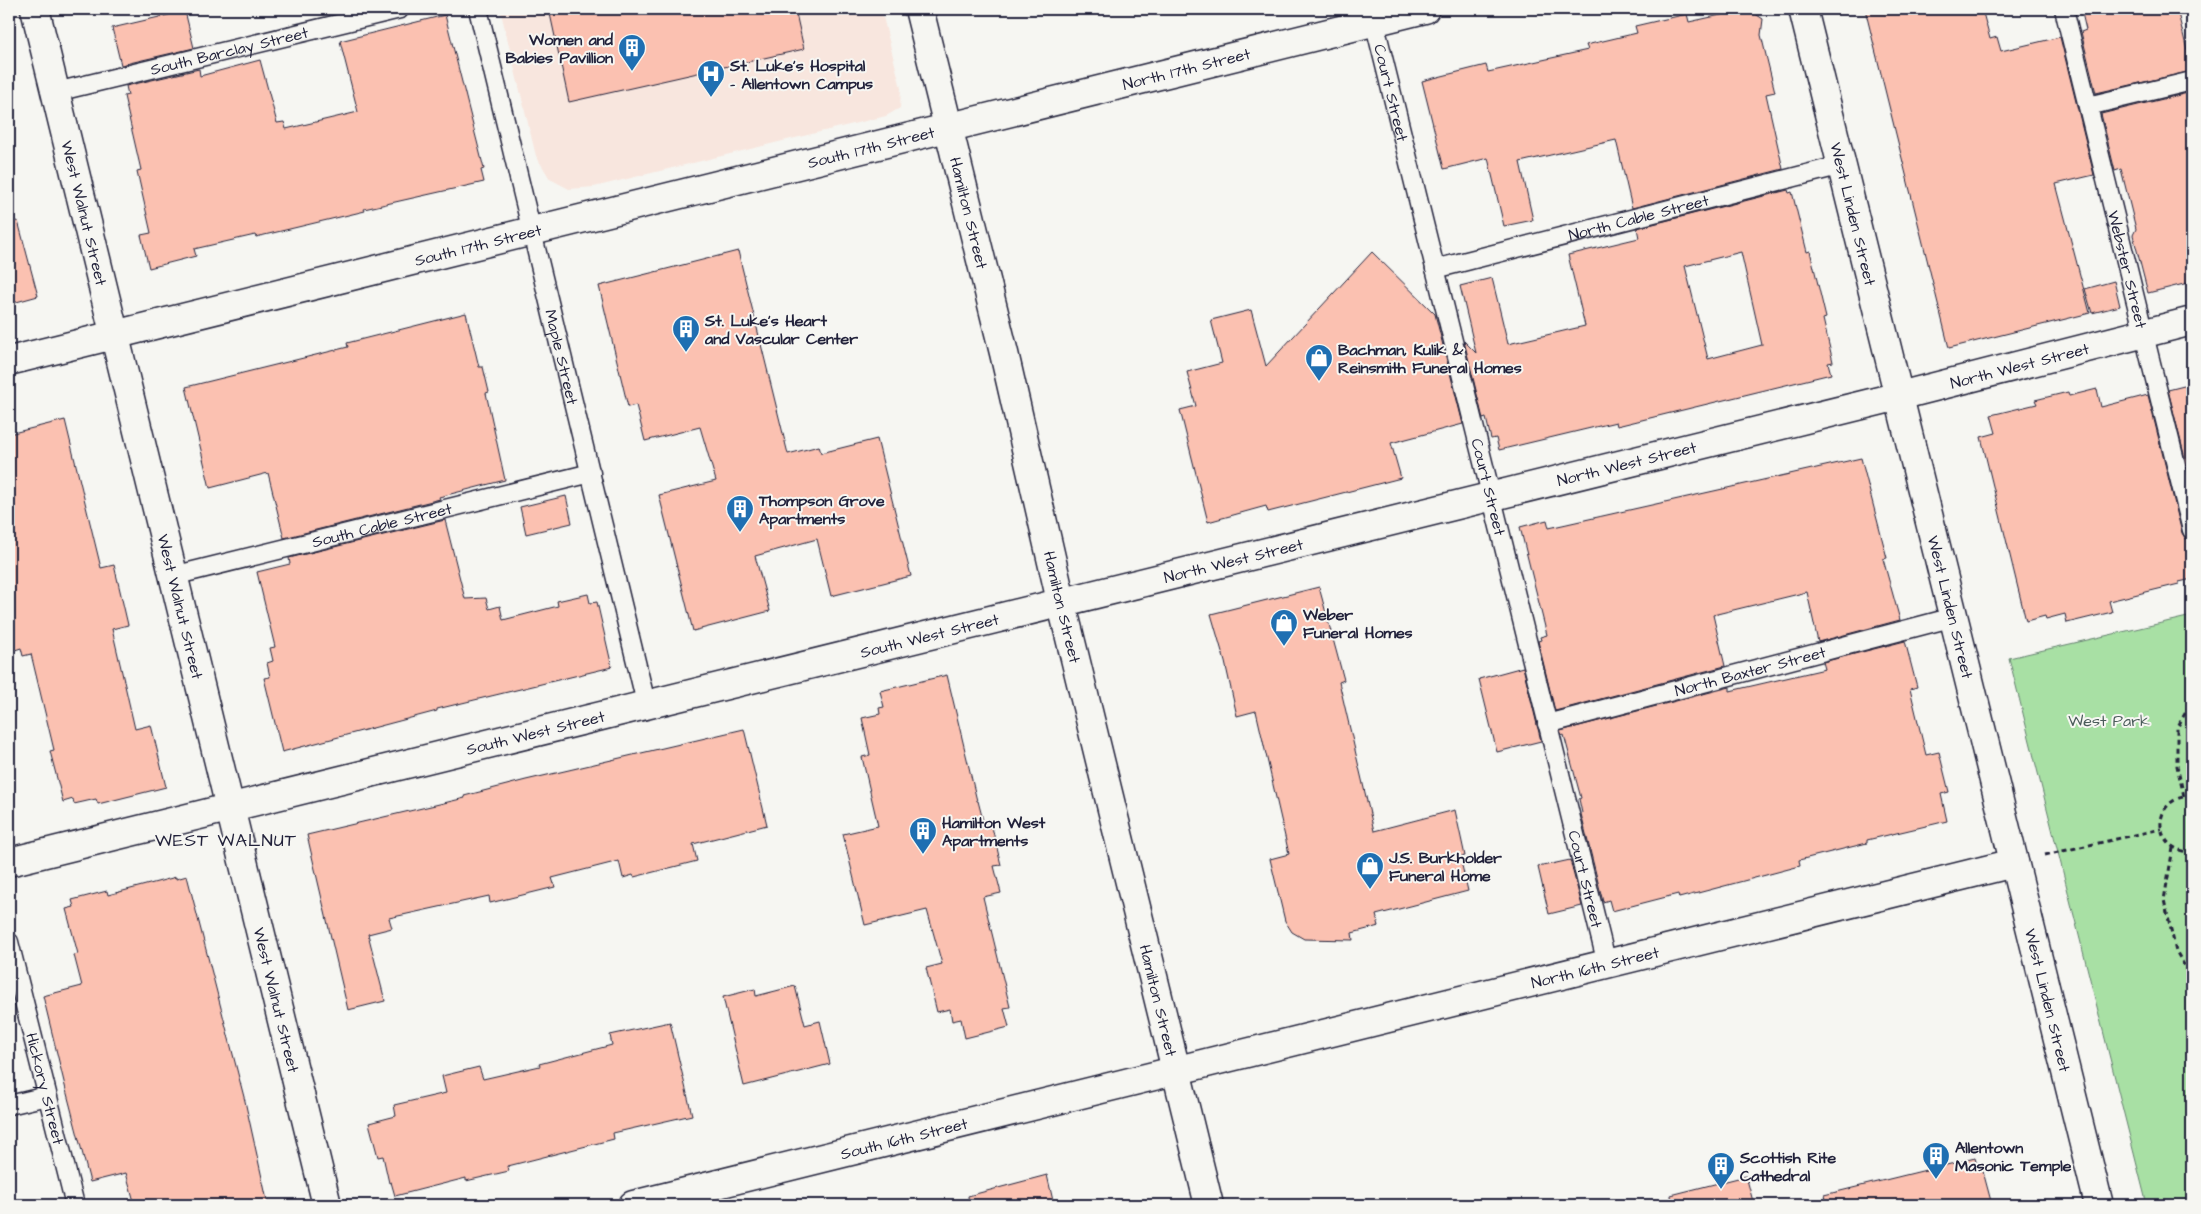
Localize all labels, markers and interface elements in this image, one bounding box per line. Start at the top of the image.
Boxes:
street label: South Barclay Street [148,21,311,81]
place label: Women and Babies Pavillion [505,29,614,69]
building icon: Women and Babies Pavillion [617,33,647,72]
street label: Court Street [1368,42,1413,144]
street label: North 17th Street [1121,43,1253,96]
place label: St. Luke's Hospital - Allentown Campus [729,55,873,95]
hospital icon: St. Luke's Hospital - Allentown Campus [696,59,726,98]
street label: South 17th Street [805,121,938,174]
street label: West Walnut Street [56,138,112,289]
street label: West Linden Street [1824,140,1881,288]
street label: Hamilton Street [944,155,993,272]
street label: North Cable Street [1566,189,1712,246]
street label: Webster Street [2102,208,2152,331]
street label: South 17th Street [412,219,545,272]
street label: Maple Street [539,307,584,408]
place label: St. Luke's Heart and Vascular Center [704,310,858,350]
building icon: St. Luke's Heart and Vascular Center [671,314,701,353]
street label: North West Street [1948,338,2092,394]
place label: Bachman, Kulik & Reinsmith Funeral Homes [1338,339,1522,379]
shop icon: Bachman, Kulik & Reinsmith Funeral Homes [1304,343,1334,382]
street label: Court Street [1465,436,1511,538]
street label: North West Street [1555,436,1699,492]
place label: Thompson Grove Apartments [758,490,885,530]
building icon: Thompson Grove Apartments [725,494,755,533]
street label: South Cable Street [310,498,455,553]
street label: West Walnut Street [152,532,208,682]
street label: North West Street [1162,533,1306,589]
street label: West Linden Street [1922,533,1978,682]
street label: Hamilton Street [1038,549,1086,666]
place label: Weber Funeral Homes [1302,604,1413,644]
street label: South West Street [858,608,1002,664]
shop icon: Weber Funeral Homes [1269,608,1299,647]
street label: North Baxter Street [1672,641,1829,702]
street label: South West Street [464,705,608,761]
park label: West Park [2068,710,2150,732]
place label: Hamilton West Apartments [942,812,1046,852]
building icon: Hamilton West Apartments [908,816,938,855]
district label: WEST WALNUT [155,828,297,853]
street label: Court Street [1562,828,1608,931]
place label: J.S. Burkholder Funeral Home [1388,847,1502,887]
shop icon: J.S. Burkholder Funeral Home [1355,851,1385,890]
street label: West Walnut Street [248,925,304,1075]
street label: West Linden Street [2019,926,2076,1075]
street label: North 16th Street [1529,941,1662,994]
street label: Hamilton Street [1134,942,1182,1059]
street label: Hickory Street [20,1031,70,1147]
street label: South 16th Street [838,1112,971,1165]
place label: Allentown Masonic Temple [1955,1137,2072,1177]
building icon: Allentown Masonic Temple [1921,1141,1951,1180]
place label: Scottish Rite Cathedral [1739,1147,1836,1187]
building icon: Scottish Rite Cathedral [1706,1151,1736,1190]

